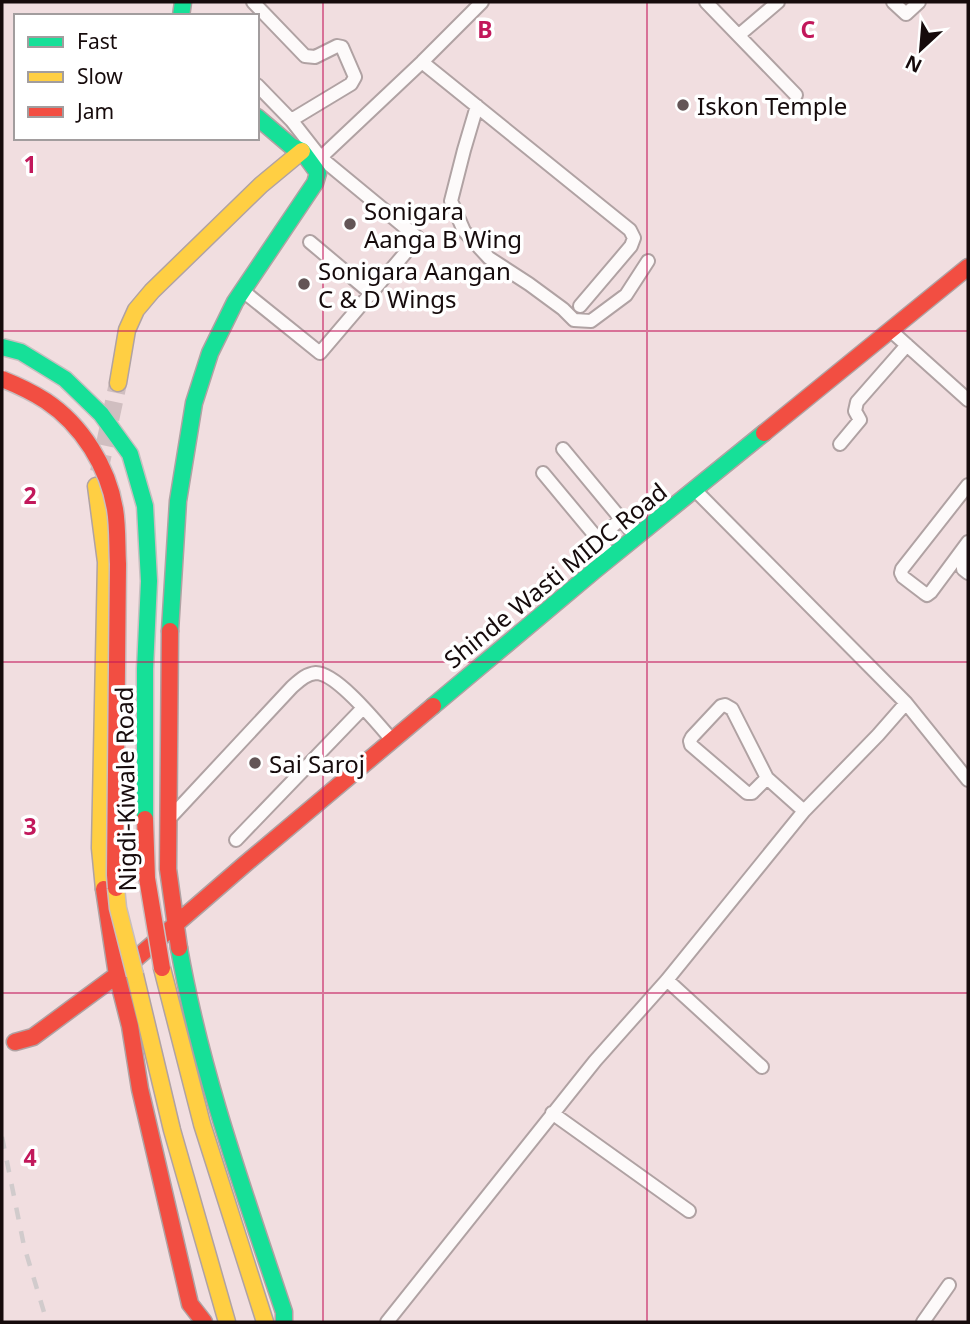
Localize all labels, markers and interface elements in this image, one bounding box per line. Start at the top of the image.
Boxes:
text: B [477,13,493,45]
text: C [801,13,816,45]
legend [14,14,259,140]
north arrow [886,14,956,84]
text: Fast [77,27,118,55]
text: N [901,49,926,79]
text: Slow [77,62,123,90]
place label: Iskon Temple [697,89,847,122]
text: Jam [75,97,114,125]
marker: Iskon Temple [675,97,691,113]
text: 1 [23,148,37,180]
place label: Sonigara Aanga B Wing [364,194,522,255]
marker: Sonigara Aanga B Wing [342,216,358,232]
place label: Sonigara Aangan C & D Wings [318,254,511,315]
marker: Sonigara Aangan C & D Wings [296,276,312,292]
street label: Shinde Wasti MIDC Road [437,475,673,675]
text: 2 [23,479,37,511]
street label: Nigdi-Kiwale Road [107,686,143,892]
place label: Sai Saroj [269,747,365,780]
marker: Sai Saroj [247,755,263,771]
text: 3 [23,810,37,842]
text: 4 [23,1141,37,1173]

